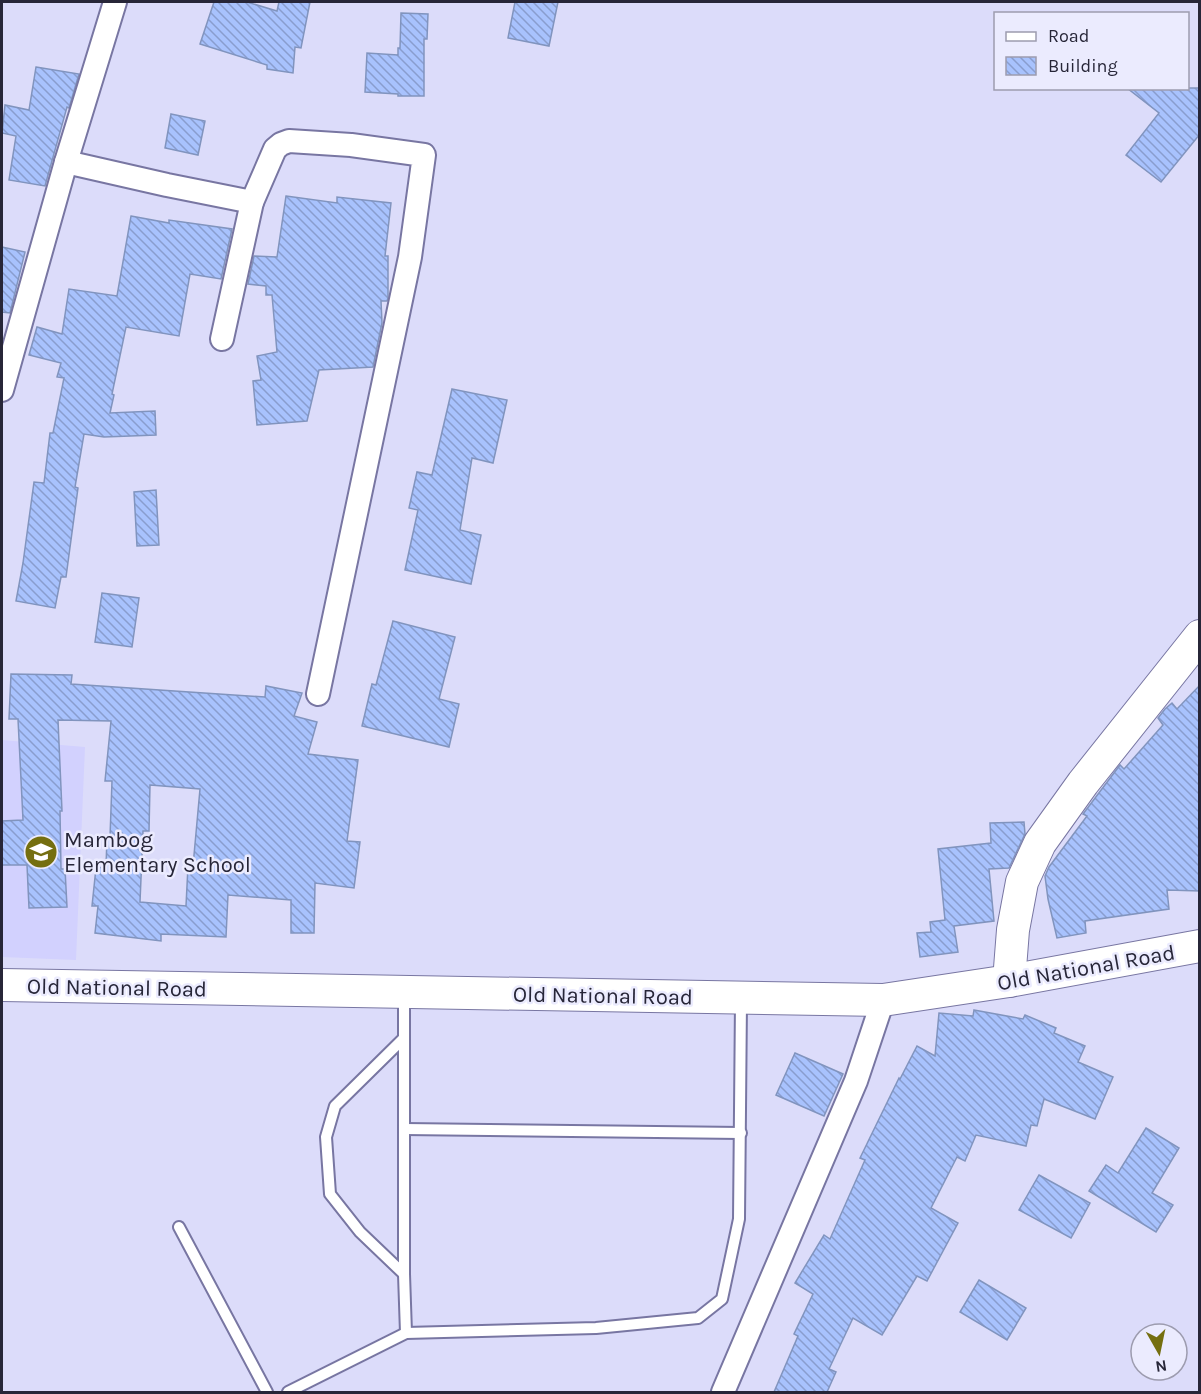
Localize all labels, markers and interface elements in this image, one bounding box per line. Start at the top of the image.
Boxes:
legend [994,12,1189,90]
text: Road [1048,25,1089,47]
text: Building [1048,55,1118,77]
place label: Mambog Elementary School [64,827,251,878]
school or university icon: Mambog Elementary School [23,834,59,870]
street label: Old National Road [995,940,1177,996]
street label: Old National Road [27,973,207,1003]
street label: Old National Road [513,981,693,1011]
north arrow [1129,1322,1189,1382]
text: N [1154,1356,1168,1377]

